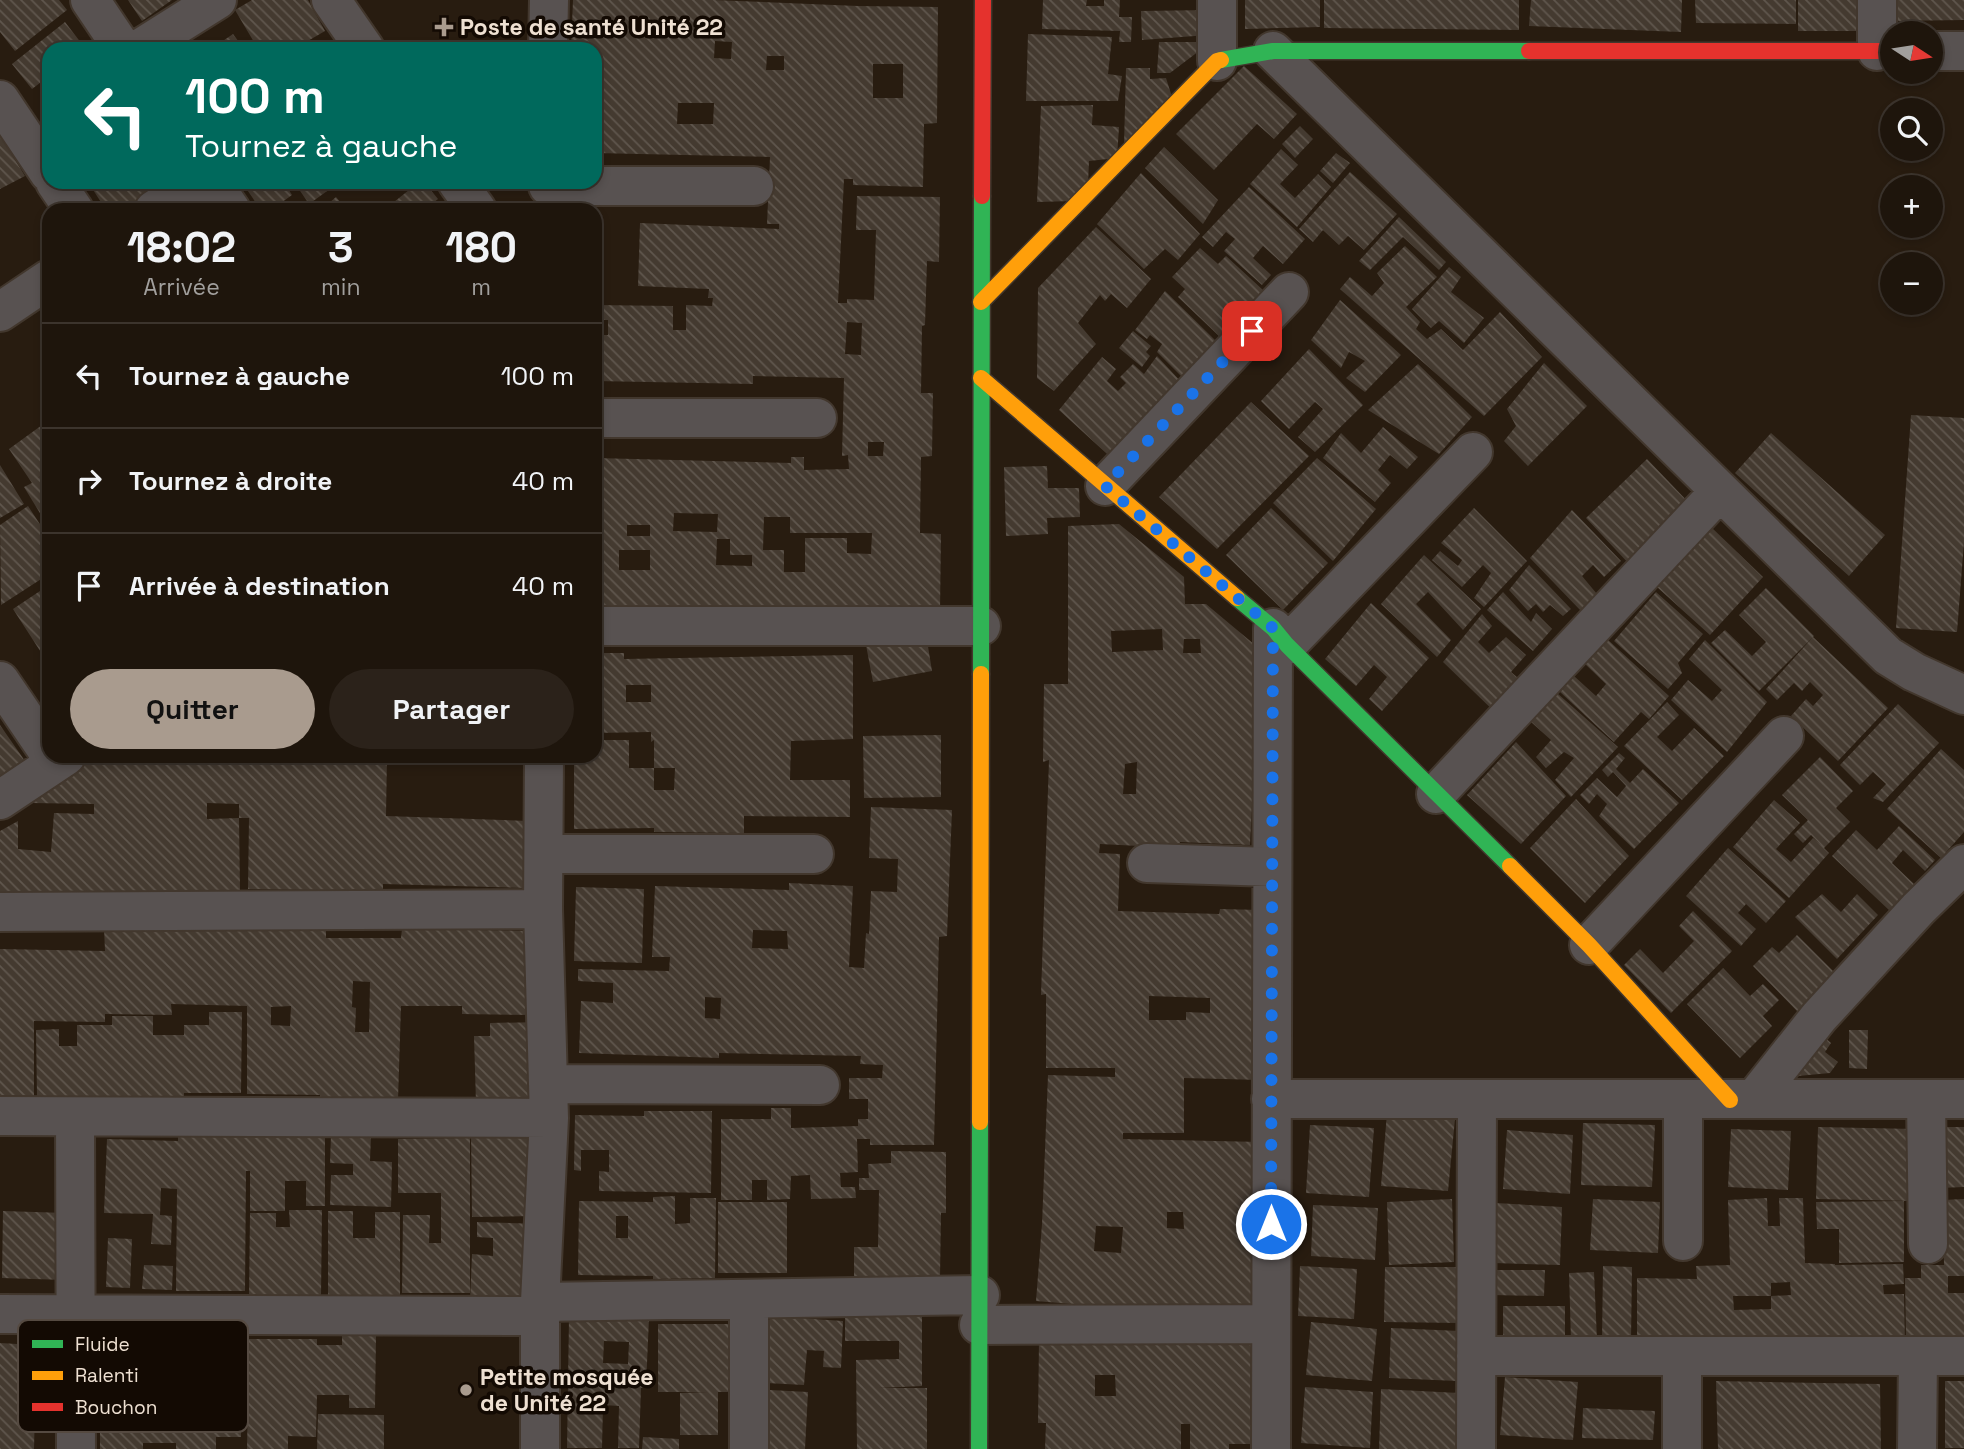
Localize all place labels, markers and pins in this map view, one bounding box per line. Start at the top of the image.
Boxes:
place label: Poste de santé Unité 22 [460,12,723,42]
marker: Poste de santé Unité 22 [434,17,454,37]
pin [1222,301,1282,361]
place label: Petite mosquée de Unité 22 [480,1362,653,1418]
marker: Petite mosquée de Unité 22 [458,1382,474,1398]

